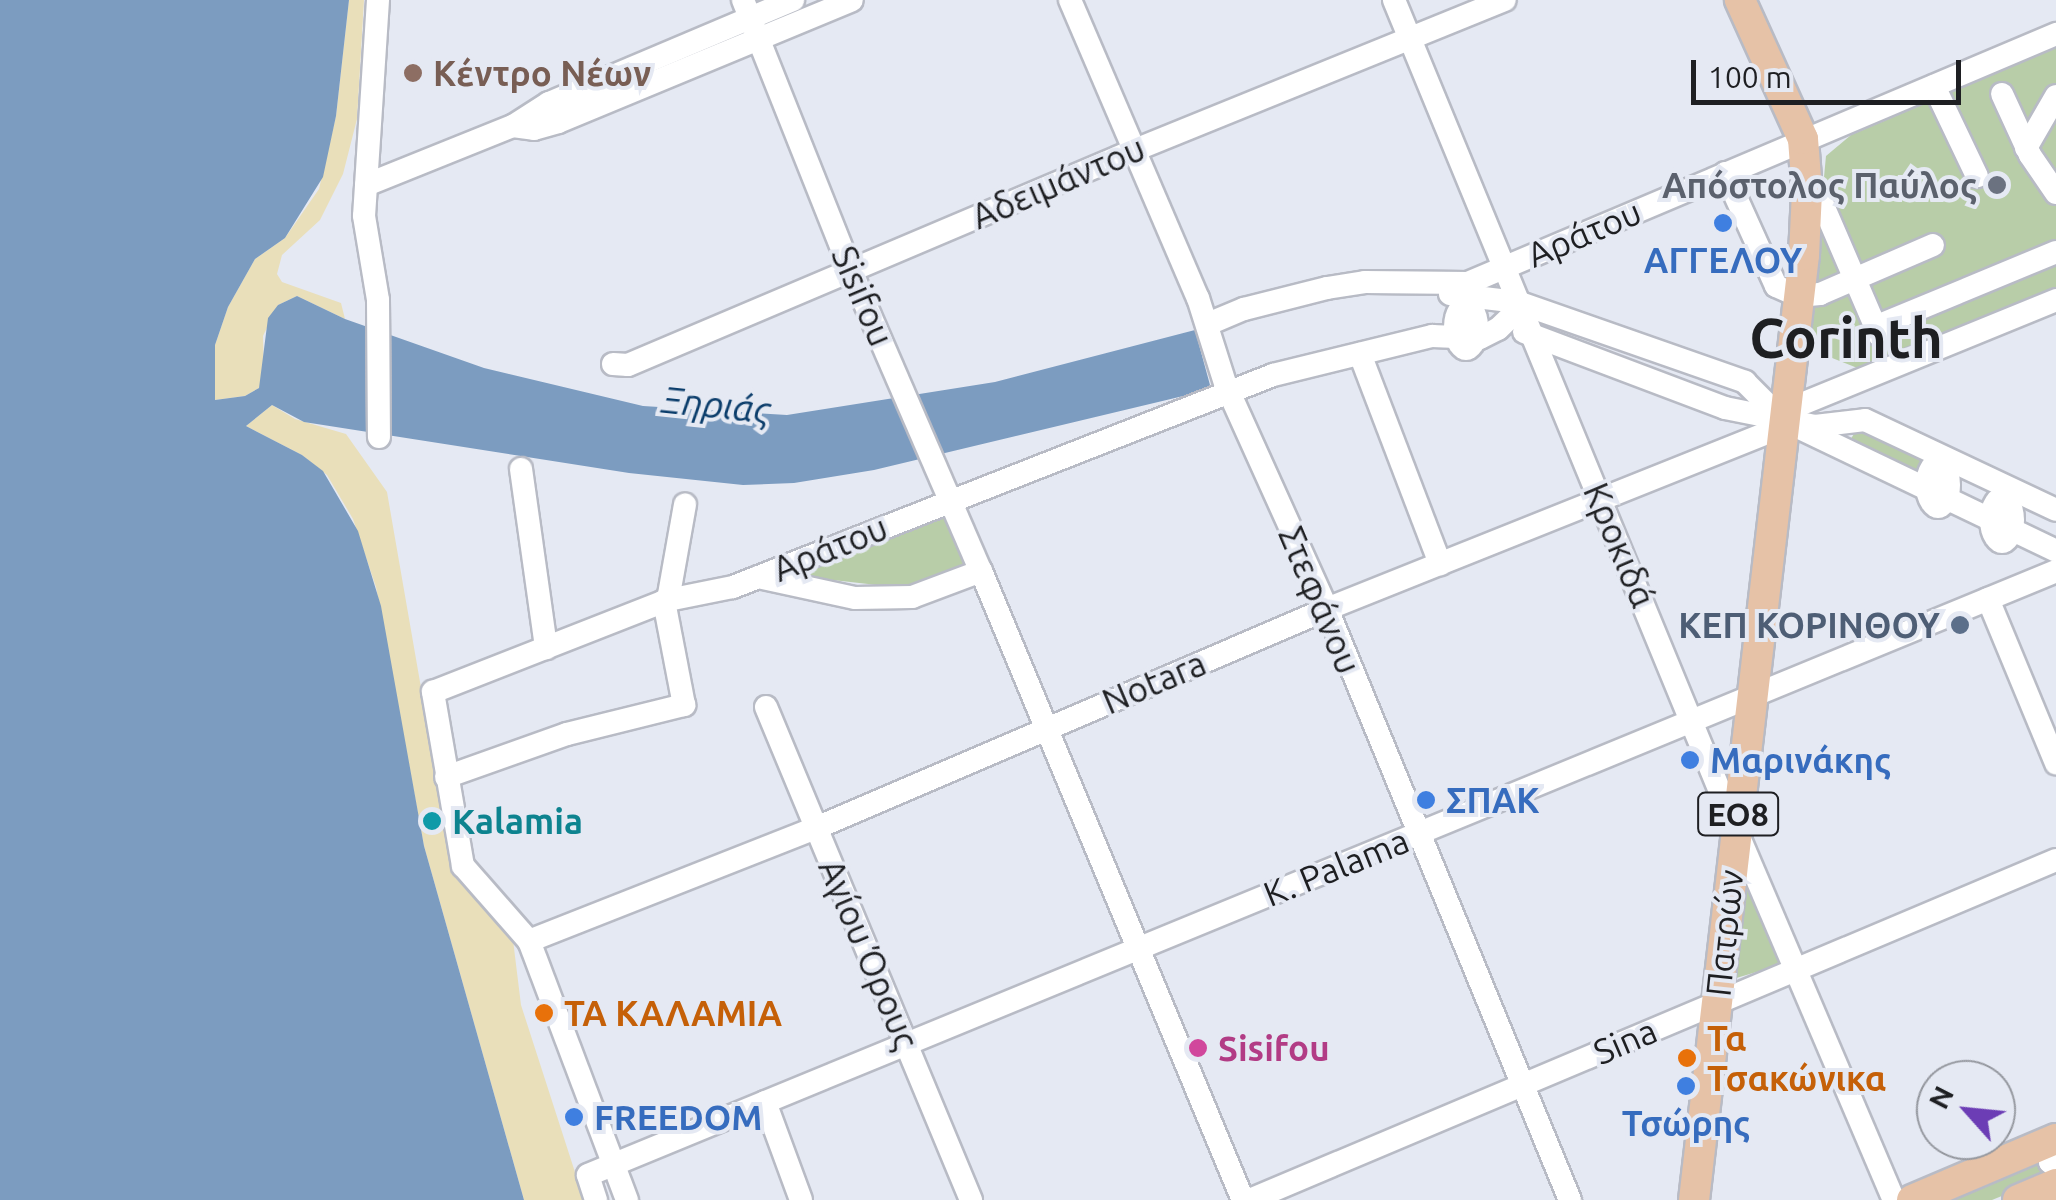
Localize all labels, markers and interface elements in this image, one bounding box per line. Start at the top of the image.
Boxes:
scale bar [1696,40,1966,102]
place label: Κέντρο Νέων [433,52,651,94]
text: 100 m [1708,60,1792,94]
marker: Κέντρο Νέων [402,62,424,84]
street label: Αδειμάντου [965,127,1151,237]
place label: Απόστολος Παύλος [1662,164,1977,206]
marker: Απόστολος Παύλος [1986,174,2008,196]
street label: Αράτου [1521,190,1647,276]
marker: ΑΓΓΕΛΟΥ [1712,212,1734,234]
place label: ΑΓΓΕΛΟΥ [1644,239,1802,281]
street label: Sisifou [823,240,903,352]
district label: Corinth [1749,305,1943,371]
water label: Ξηριάς [660,377,772,433]
street label: Κροκιδά [1575,476,1665,614]
street label: Αράτου [766,506,894,590]
street label: Στεφάνου [1270,520,1370,680]
place label: ΚΕΠ ΚΟΡΙΝΘΟΥ [1678,604,1940,646]
marker: ΚΕΠ ΚΟΡΙΝΘΟΥ [1949,614,1971,636]
street label: Notara [1096,641,1212,723]
place label: Μαρινάκης [1710,739,1891,781]
marker: Μαρινάκης [1679,749,1701,771]
place label: ΣΠΑΚ [1446,779,1540,821]
road number: ΕΟ8 [1696,787,1780,841]
marker: ΣΠΑΚ [1415,789,1437,811]
place label: Kalamia [452,800,583,842]
marker: Kalamia [421,810,443,832]
street label: K. Palama [1257,819,1415,915]
street label: Αγίου Όρους [810,853,928,1055]
street label: Πατρών [1696,868,1752,998]
place label: ΤΑ ΚΑΛΑΜΙΑ [564,992,782,1034]
marker: ΤΑ ΚΑΛΑΜΙΑ [533,1002,555,1024]
street label: Sina [1587,1009,1663,1073]
place label: Τα Τσακώνικα [1707,1017,1886,1099]
place label: Sisifou [1218,1027,1330,1069]
marker: Sisifou [1187,1037,1209,1059]
marker: Τα Τσακώνικα [1676,1047,1698,1069]
north arrow [1916,1060,2016,1160]
marker: Τσώρης [1675,1075,1697,1097]
text: N [1922,1081,1959,1113]
place label: FREEDOM [594,1096,762,1138]
place label: Τσώρης [1622,1102,1750,1144]
marker: FREEDOM [563,1106,585,1128]

